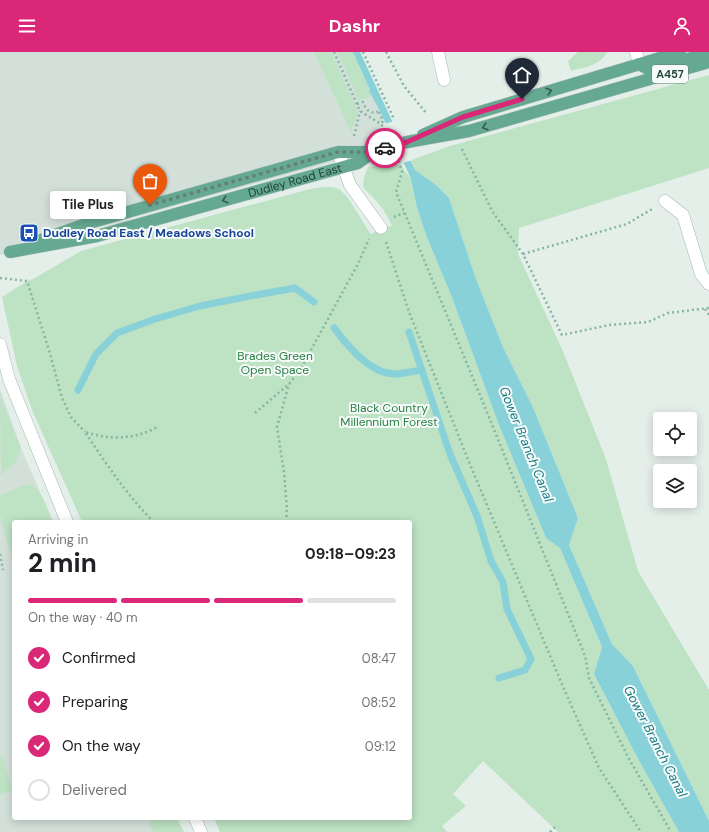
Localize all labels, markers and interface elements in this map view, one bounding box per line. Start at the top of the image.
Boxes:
text: Dashr [329,14,380,38]
icon: menu [16,15,38,37]
icon: person [671,15,693,37]
pin [505,58,539,99]
icon: home [511,64,533,86]
road number: A457 [652,65,688,83]
one-way arrow [545,87,552,96]
one-way arrow [482,122,489,131]
courier [365,128,405,168]
icon: car [374,137,396,159]
street label: Dudley Road East [246,160,344,201]
pin [133,164,167,205]
icon: bag [139,170,161,192]
callout: Tile Plus [50,191,126,219]
one-way arrow [222,195,229,204]
text: Tile Plus [62,196,114,213]
bus stop icon: Dudley Road East / Meadows School [18,222,40,244]
place label: Dudley Road East / Meadows School [43,225,254,241]
park label: Brades Green Open Space [237,348,313,378]
water label: Gower Branch Canal [496,384,558,505]
park label: Black Country Millennium Forest [340,400,438,430]
map controls [653,412,697,508]
button: locate [653,412,697,456]
button: layers [653,464,697,508]
text: Arriving in [28,531,88,548]
text: 09:18–09:23 [305,544,396,564]
text: 2 min [28,546,97,580]
text: On the way · 40 m [28,609,138,626]
icon: check [28,647,50,669]
text: Confirmed [62,648,136,668]
text: 08:47 [362,650,396,667]
water label: Gower Branch Canal [620,683,692,801]
icon: check [28,691,50,713]
text: Preparing [62,692,128,712]
text: 08:52 [361,694,396,711]
icon: check [28,735,50,757]
text: On the way [62,736,141,756]
text: 09:12 [365,738,396,755]
text: Delivered [62,780,127,800]

